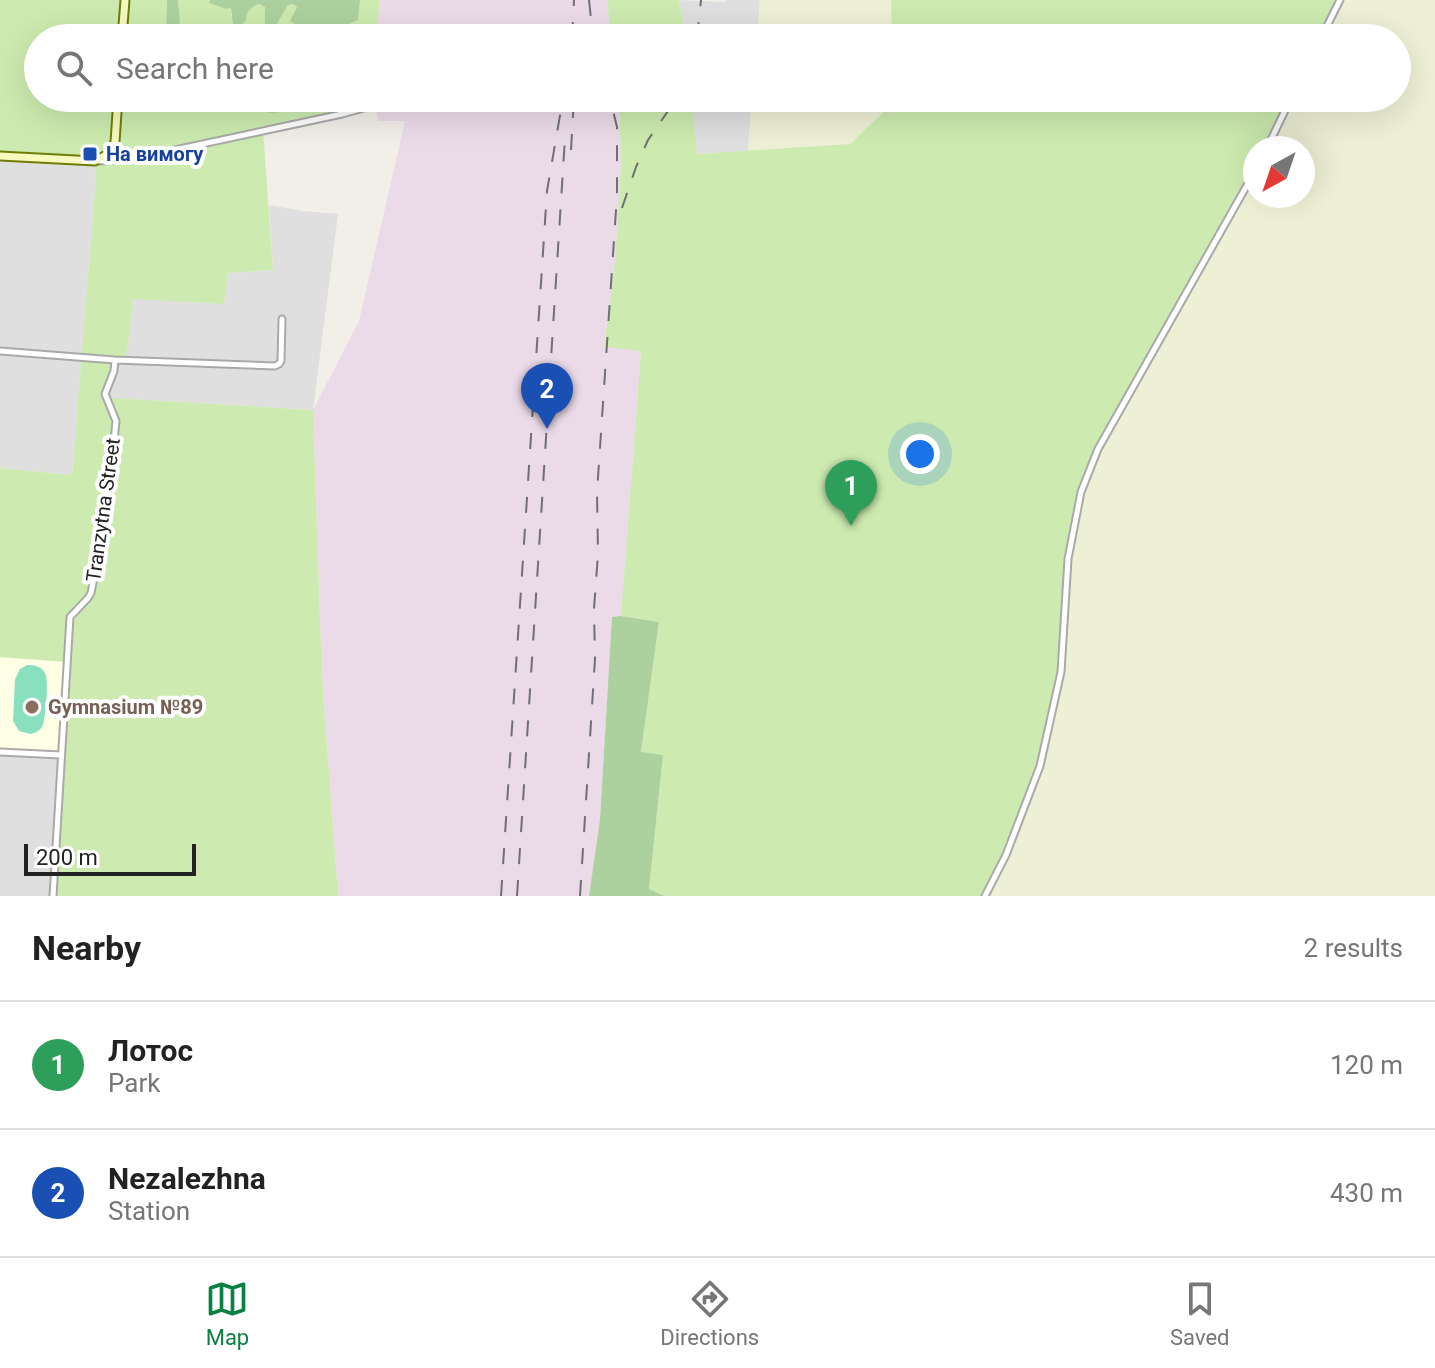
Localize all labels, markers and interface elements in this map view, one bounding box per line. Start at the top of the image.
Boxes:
search box [24,24,1411,112]
icon: search [52,46,96,90]
text: Search here [116,51,274,86]
north arrow [1243,136,1315,208]
place label: На вимогу [106,142,204,166]
marker: На вимогу [81,145,99,163]
pin: 2 [521,363,573,429]
your location [900,434,940,474]
street label: Tranzytna Street [81,436,125,584]
pin: 1 [825,460,877,526]
place label: Gymnasium №89 [48,695,203,719]
marker: Gymnasium №89 [23,698,41,716]
scale bar [24,840,196,876]
text: 200 m [36,845,98,870]
text: Nearby [32,928,141,968]
text: 2 results [1304,933,1403,963]
text: Лотос [108,1033,193,1068]
text: 1 [51,1050,65,1080]
text: 120 m [1330,1050,1403,1080]
text: Park [108,1068,160,1098]
text: Nezalezhna [108,1161,266,1196]
text: 2 [51,1178,65,1208]
text: 430 m [1330,1178,1403,1208]
text: Station [108,1196,190,1226]
tab: Map [205,1277,249,1350]
tab: Directions [660,1277,759,1350]
tab: Saved [1170,1277,1230,1350]

